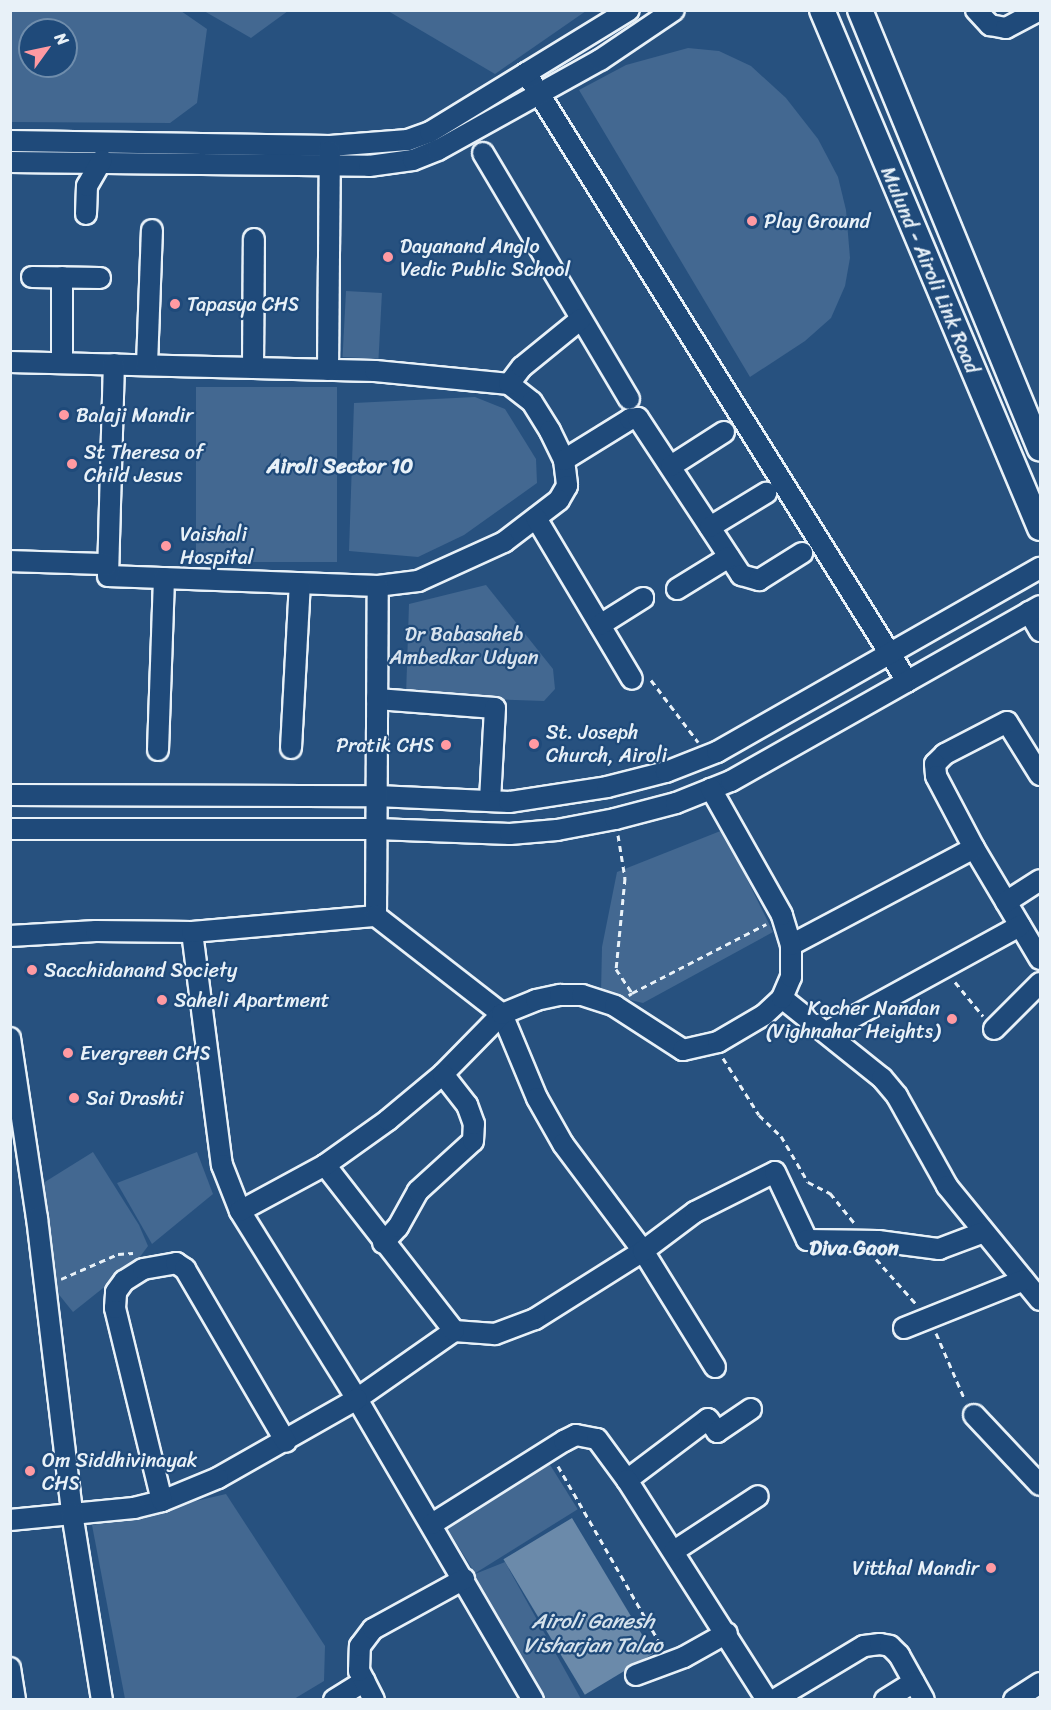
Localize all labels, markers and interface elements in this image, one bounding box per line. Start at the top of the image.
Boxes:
north arrow [18,18,78,78]
text: N [47,26,77,52]
street label: Mulund - Airoli Link Road [876,163,984,377]
place label: Play Ground [764,209,870,233]
marker: Play Ground [745,214,759,228]
place label: Dayanand Anglo Vedic Public School [400,234,571,281]
marker: Dayanand Anglo Vedic Public School [381,250,395,264]
place label: Tapasya CHS [187,292,299,316]
marker: Tapasya CHS [168,297,182,311]
place label: Balaji Mandir [76,403,193,427]
marker: Balaji Mandir [57,408,71,422]
place label: St Theresa of Child Jesus [84,440,203,487]
district label: Airoli Sector 10 [267,453,413,479]
marker: St Theresa of Child Jesus [65,457,79,471]
place label: Vaishali Hospital [180,522,253,569]
marker: Vaishali Hospital [157,537,175,555]
park label: Dr Babasaheb Ambedkar Udyan [389,622,539,669]
place label: St. Joseph Church, Airoli [546,720,667,767]
place label: Pratik CHS [336,733,434,757]
marker: St. Joseph Church, Airoli [527,737,541,751]
marker: Pratik CHS [439,738,453,752]
place label: Sacchidanand Society [44,958,237,982]
marker: Sacchidanand Society [25,963,39,977]
place label: Saheli Apartment [174,988,328,1012]
marker: Saheli Apartment [155,993,169,1007]
place label: Kacher Nandan (Vighnahar Heights) [765,996,940,1043]
marker: Kacher Nandan (Vighnahar Heights) [945,1012,959,1026]
place label: Evergreen CHS [80,1041,210,1065]
marker: Evergreen CHS [61,1046,75,1060]
place label: Sai Drashti [86,1086,183,1110]
marker: Sai Drashti [67,1091,81,1105]
district label: Diva Gaon [809,1235,899,1261]
place label: Om Siddhivinayak CHS [42,1448,197,1495]
marker: Om Siddhivinayak CHS [23,1464,37,1478]
place label: Vitthal Mandir [852,1556,979,1580]
marker: Vitthal Mandir [984,1561,998,1575]
water label: Airoli Ganesh Visharjan Talao [523,1608,663,1658]

